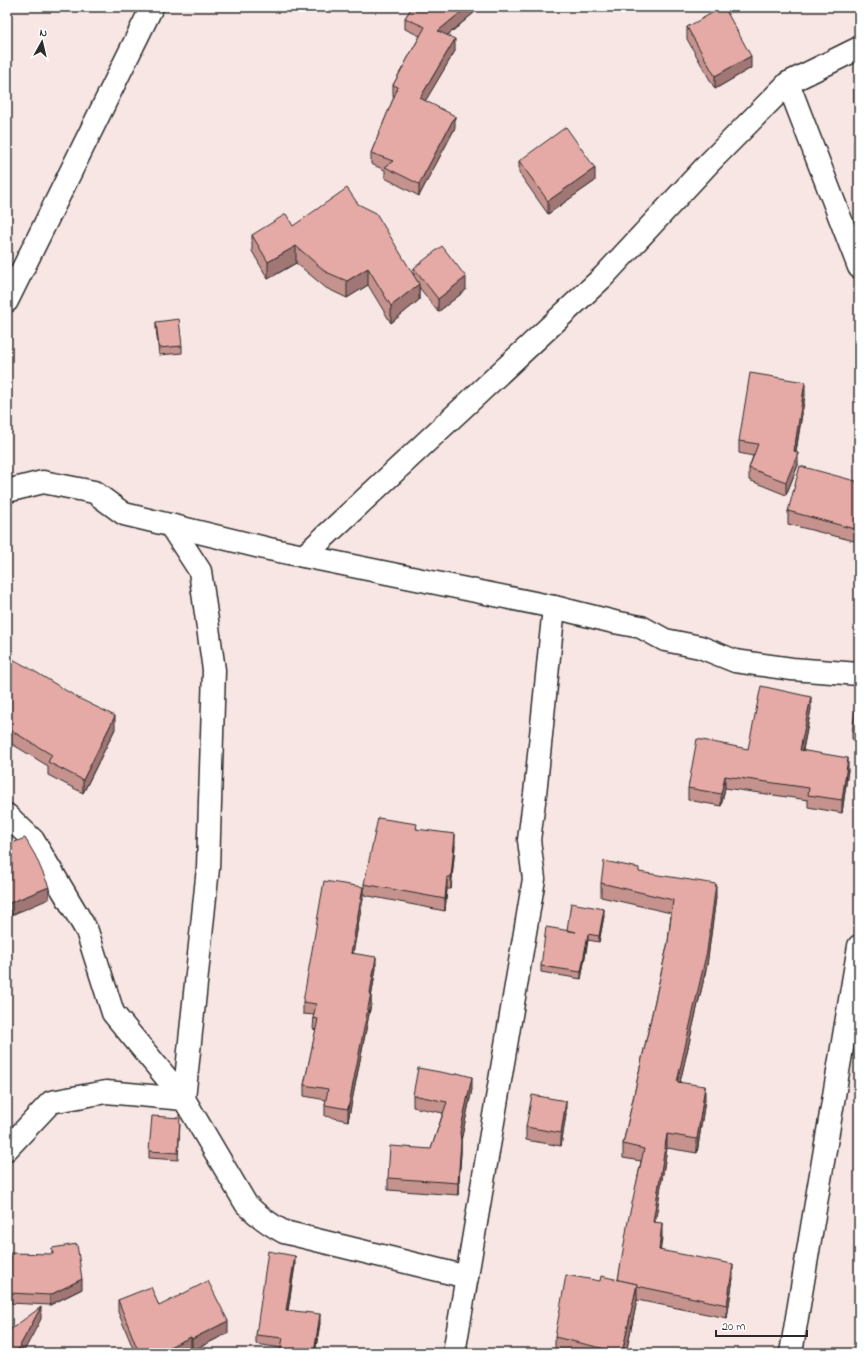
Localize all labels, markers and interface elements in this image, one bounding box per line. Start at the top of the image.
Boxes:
north arrow [22,22,62,62]
text: N [38,25,48,42]
scale bar [716,1312,807,1338]
text: 20 m [722,1318,745,1336]

